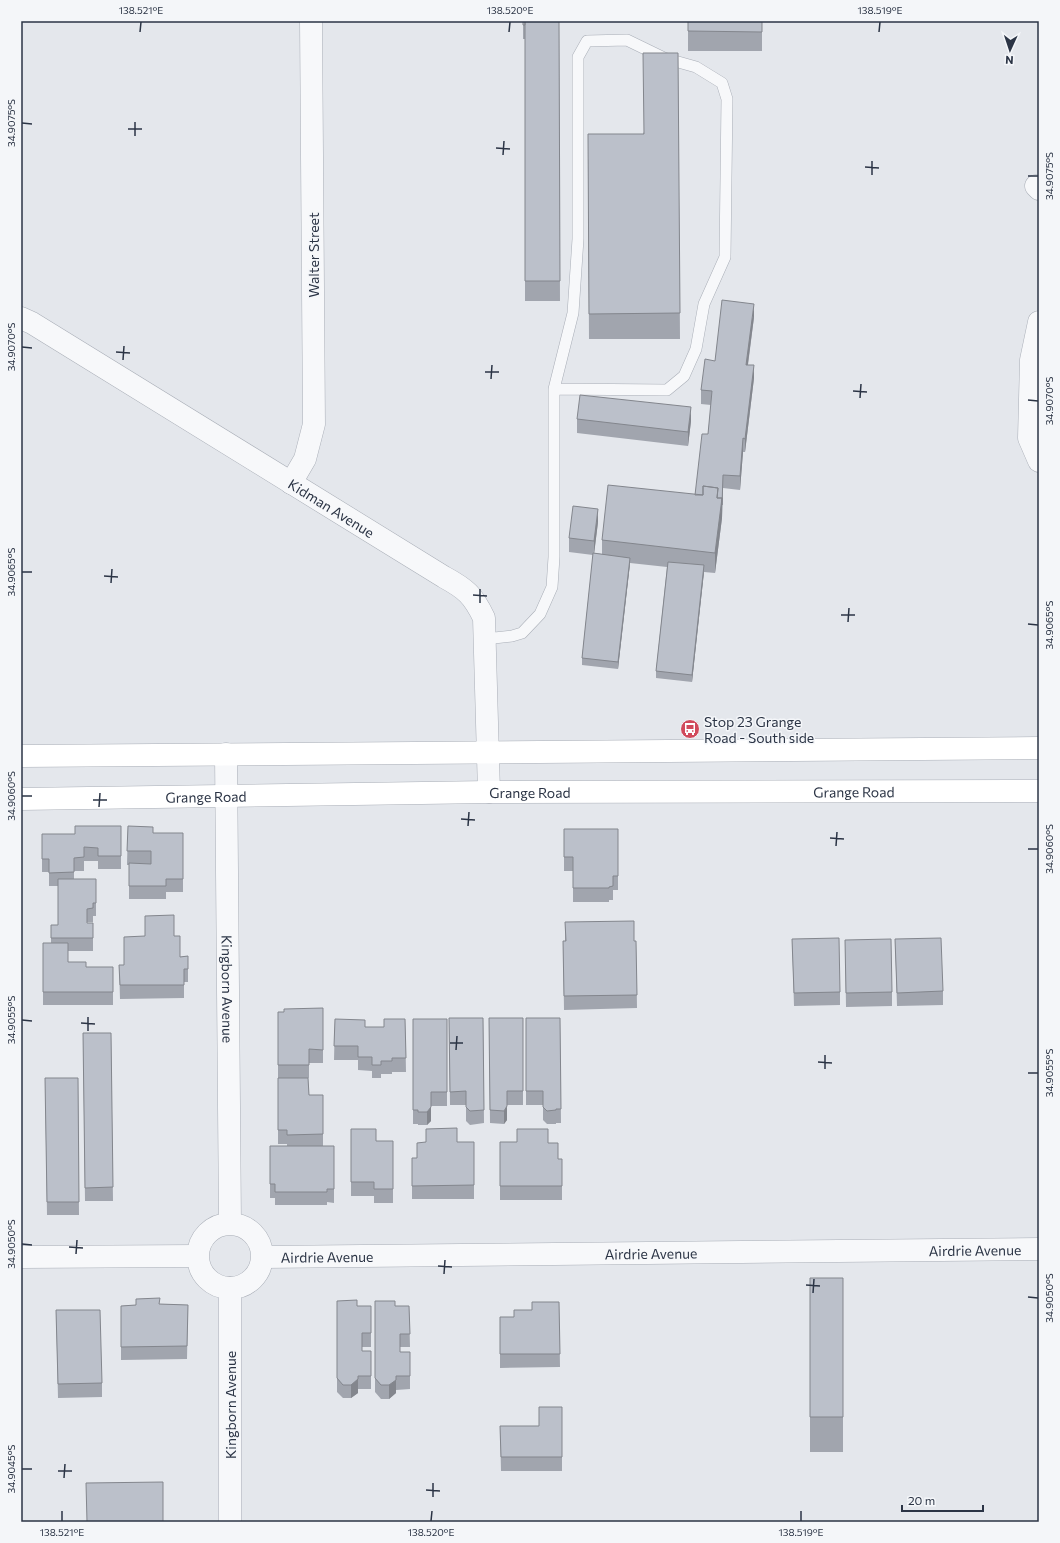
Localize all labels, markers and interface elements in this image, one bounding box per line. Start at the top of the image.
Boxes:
text: 138.521°E [119,4,163,16]
text: 138.520°E [487,4,533,16]
text: 138.519°E [858,4,903,16]
north arrow [990,30,1030,70]
text: N [1005,54,1014,67]
text: 34.9075°S [5,99,17,147]
text: 34.9075°S [1043,152,1055,200]
street label: Walter Street [305,212,322,298]
text: 34.9070°S [5,323,17,371]
text: 34.9070°S [1043,377,1055,425]
street label: Kidman Avenue [285,475,378,541]
text: 34.9065°S [5,547,17,596]
text: 34.9065°S [1043,600,1055,649]
place label: Stop 23 Grange Road - South side [704,713,814,746]
bus stop icon: Stop 23 Grange Road - South side [679,718,701,740]
text: 34.9060°S [5,771,17,821]
street label: Grange Road [489,783,571,800]
street label: Grange Road [813,783,895,800]
street label: Grange Road [165,787,247,805]
text: 34.9060°S [1043,824,1055,874]
street label: Kingborn Avenue [219,935,237,1043]
text: 34.9055°S [5,996,17,1044]
text: 34.9055°S [1043,1049,1055,1097]
text: 34.9050°S [5,1219,17,1269]
street label: Airdrie Avenue [929,1241,1021,1259]
street label: Airdrie Avenue [605,1244,697,1262]
street label: Airdrie Avenue [281,1247,373,1265]
text: 34.9050°S [1043,1273,1055,1323]
street label: Kingborn Avenue [222,1351,239,1459]
text: 34.9045°S [5,1445,17,1493]
scale bar [902,1487,983,1513]
text: 20 m [908,1493,935,1507]
text: 138.521°E [40,1526,84,1538]
text: 138.520°E [408,1526,454,1538]
text: 138.519°E [779,1526,824,1538]

